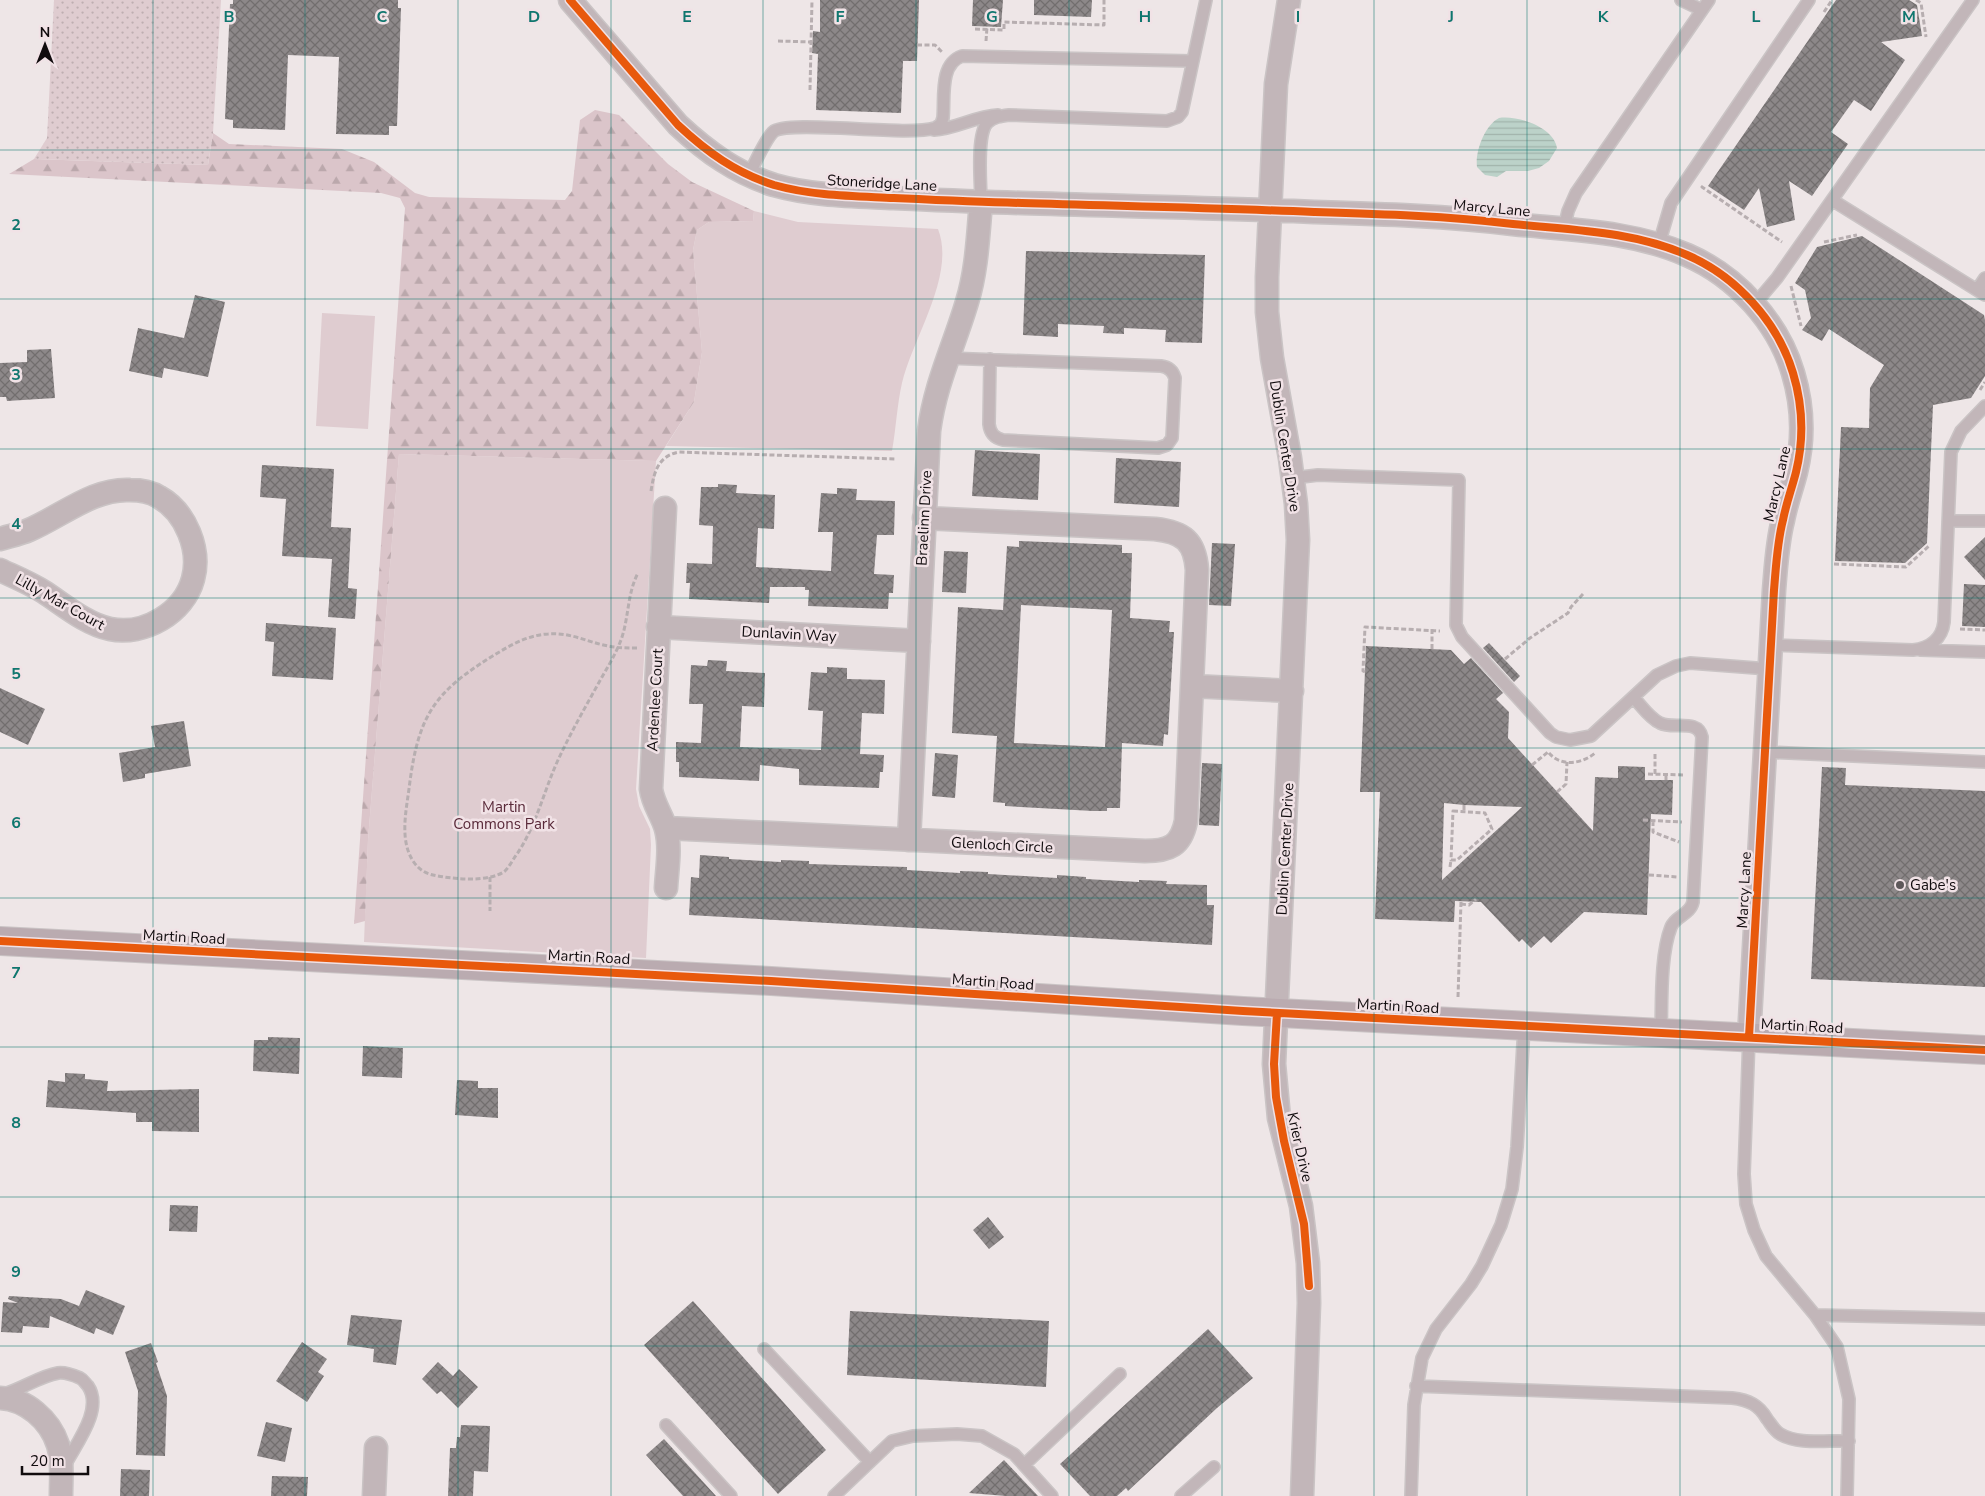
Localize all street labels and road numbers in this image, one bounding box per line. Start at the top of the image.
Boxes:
street label: Stoneridge Lane [827,170,937,196]
street label: Marcy Lane [1453,195,1531,221]
street label: Dublin Center Drive [1265,379,1305,513]
street label: Marcy Lane [1759,444,1795,524]
street label: Braelinn Drive [912,470,936,566]
street label: Lilly Mar Court [12,569,109,635]
street label: Dunlavin Way [741,622,837,646]
street label: Ardenlee Court [642,647,668,752]
street label: Dublin Center Drive [1272,782,1298,916]
street label: Glenloch Circle [951,832,1053,858]
street label: Marcy Lane [1732,851,1756,929]
street label: Martin Road [142,925,226,949]
street label: Martin Road [547,945,631,969]
street label: Martin Road [951,969,1035,995]
street label: Martin Road [1356,994,1440,1018]
street label: Martin Road [1760,1014,1844,1038]
street label: Krier Drive [1282,1110,1318,1184]

